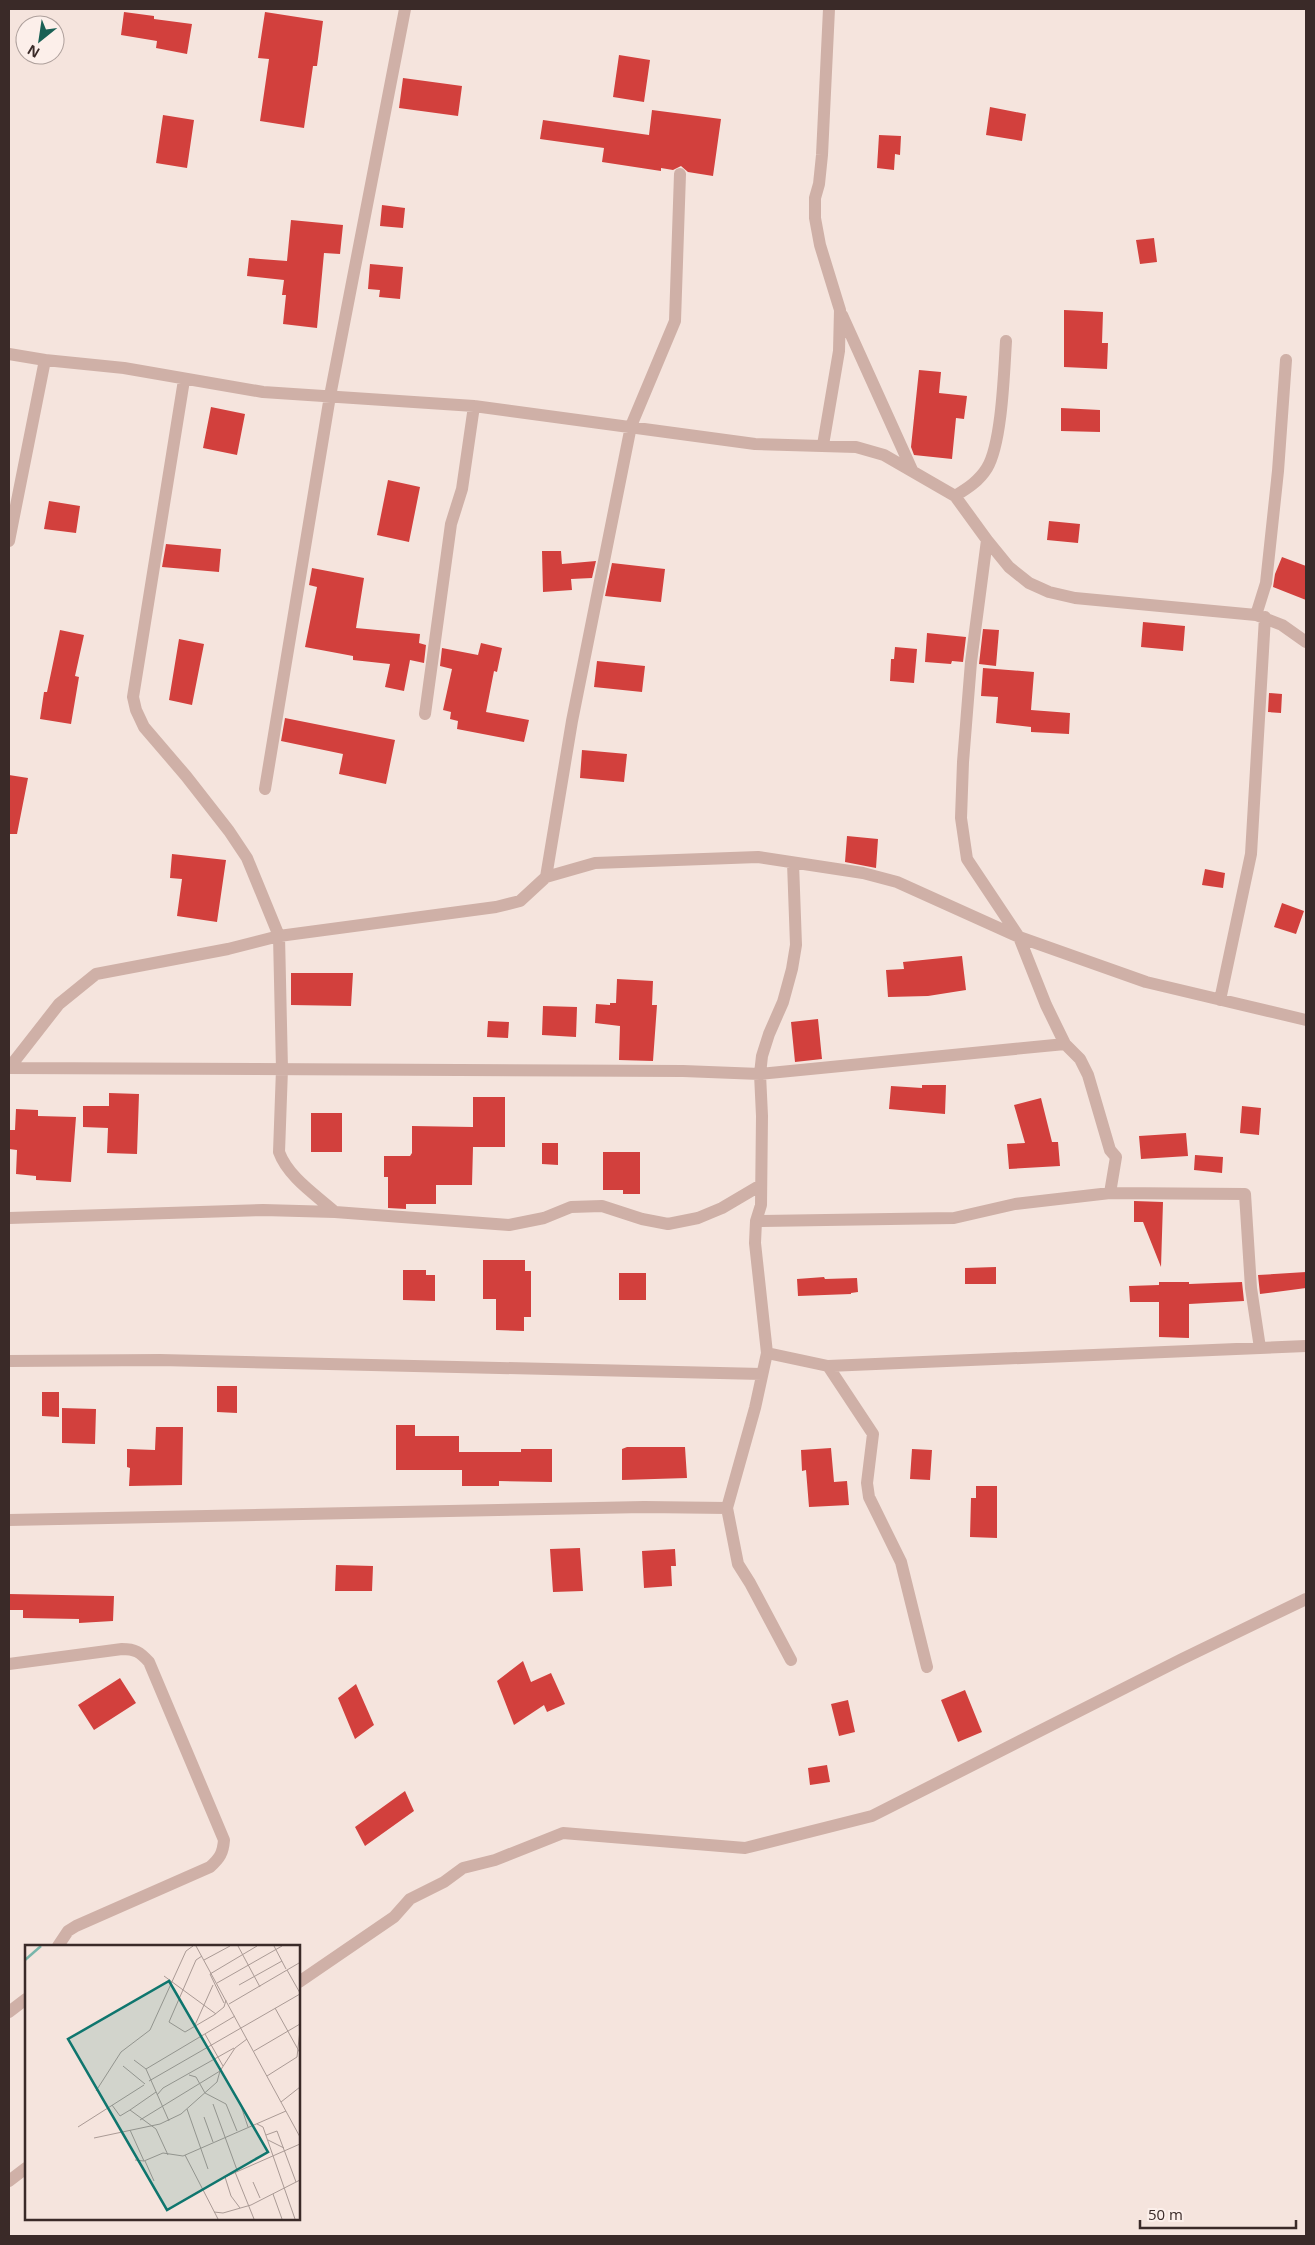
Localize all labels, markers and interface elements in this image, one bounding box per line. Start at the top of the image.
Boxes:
north arrow [15,15,65,65]
text: N [24,41,43,63]
inset map [25,1945,300,2220]
scale bar [1140,2198,1296,2230]
text: 50 m [1148,2204,1183,2224]

